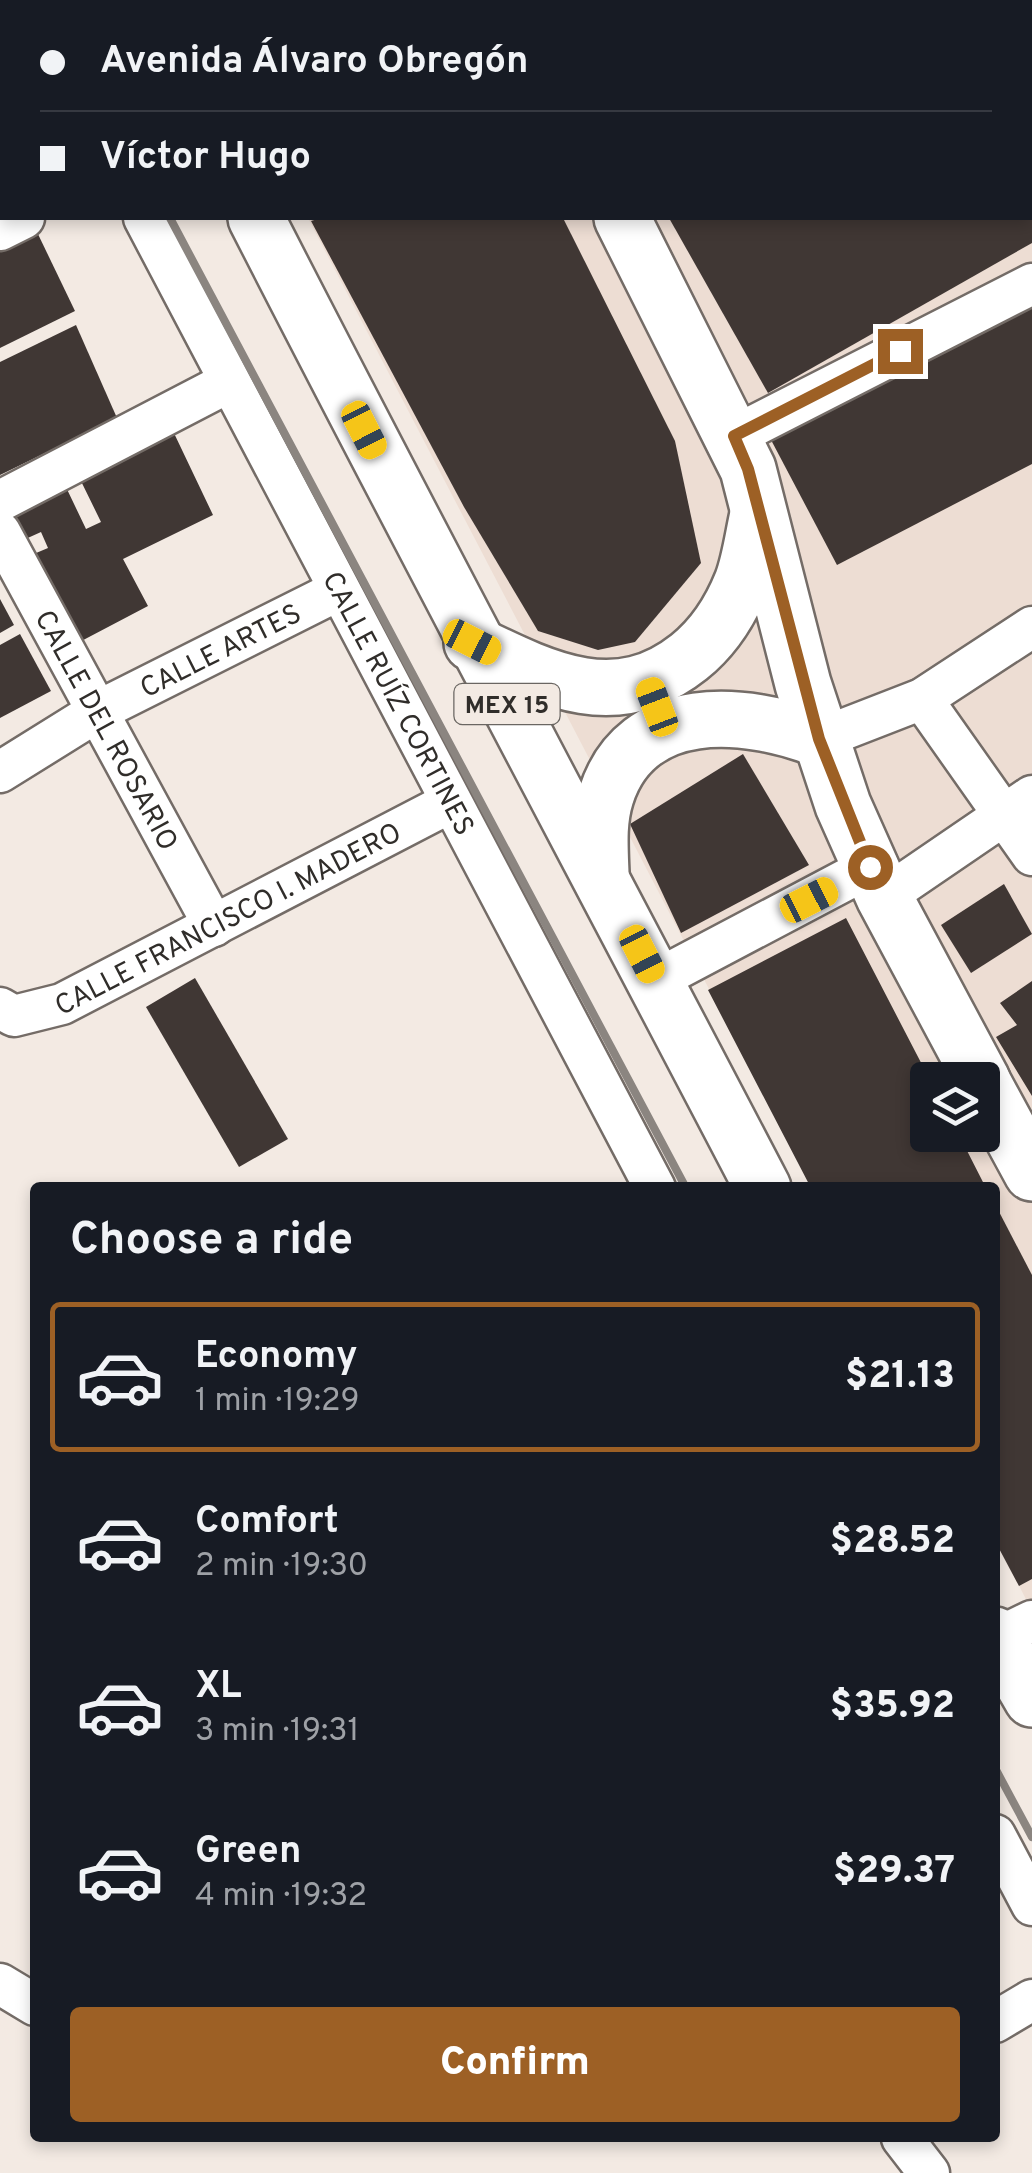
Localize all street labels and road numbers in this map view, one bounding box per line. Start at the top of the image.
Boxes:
street label: CALLE RUÍZ CORTINES [312,566,481,842]
street label: CALLE ARTES [135,597,308,708]
street label: CALLE DEL ROSARIO [25,605,185,858]
road number: MEX 15 [454,684,560,724]
street label: CALLE FRANCISCO I. MADERO [49,816,408,1026]

